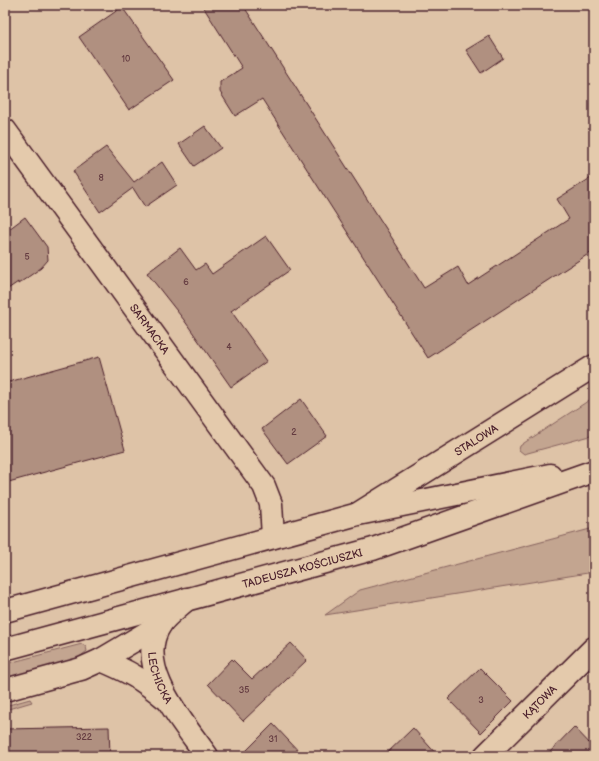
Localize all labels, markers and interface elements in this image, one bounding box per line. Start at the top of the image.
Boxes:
house number: 10 [122,54,130,65]
house number: 8 [98,173,104,184]
house number: 5 [24,252,30,263]
house number: 6 [183,277,189,288]
street label: SARMACKA [127,302,172,357]
house number: 4 [226,342,232,353]
street label: STALOWA [452,422,501,459]
house number: 2 [291,427,297,438]
street label: TADEUSZA KOŚCIUSZKI [241,546,364,591]
street label: LECHICKA [145,651,175,706]
street label: KĄTOWA [520,682,560,722]
house number: 35 [239,685,249,696]
house number: 3 [478,695,484,706]
house number: 322 [76,732,93,743]
house number: 31 [268,734,278,745]

